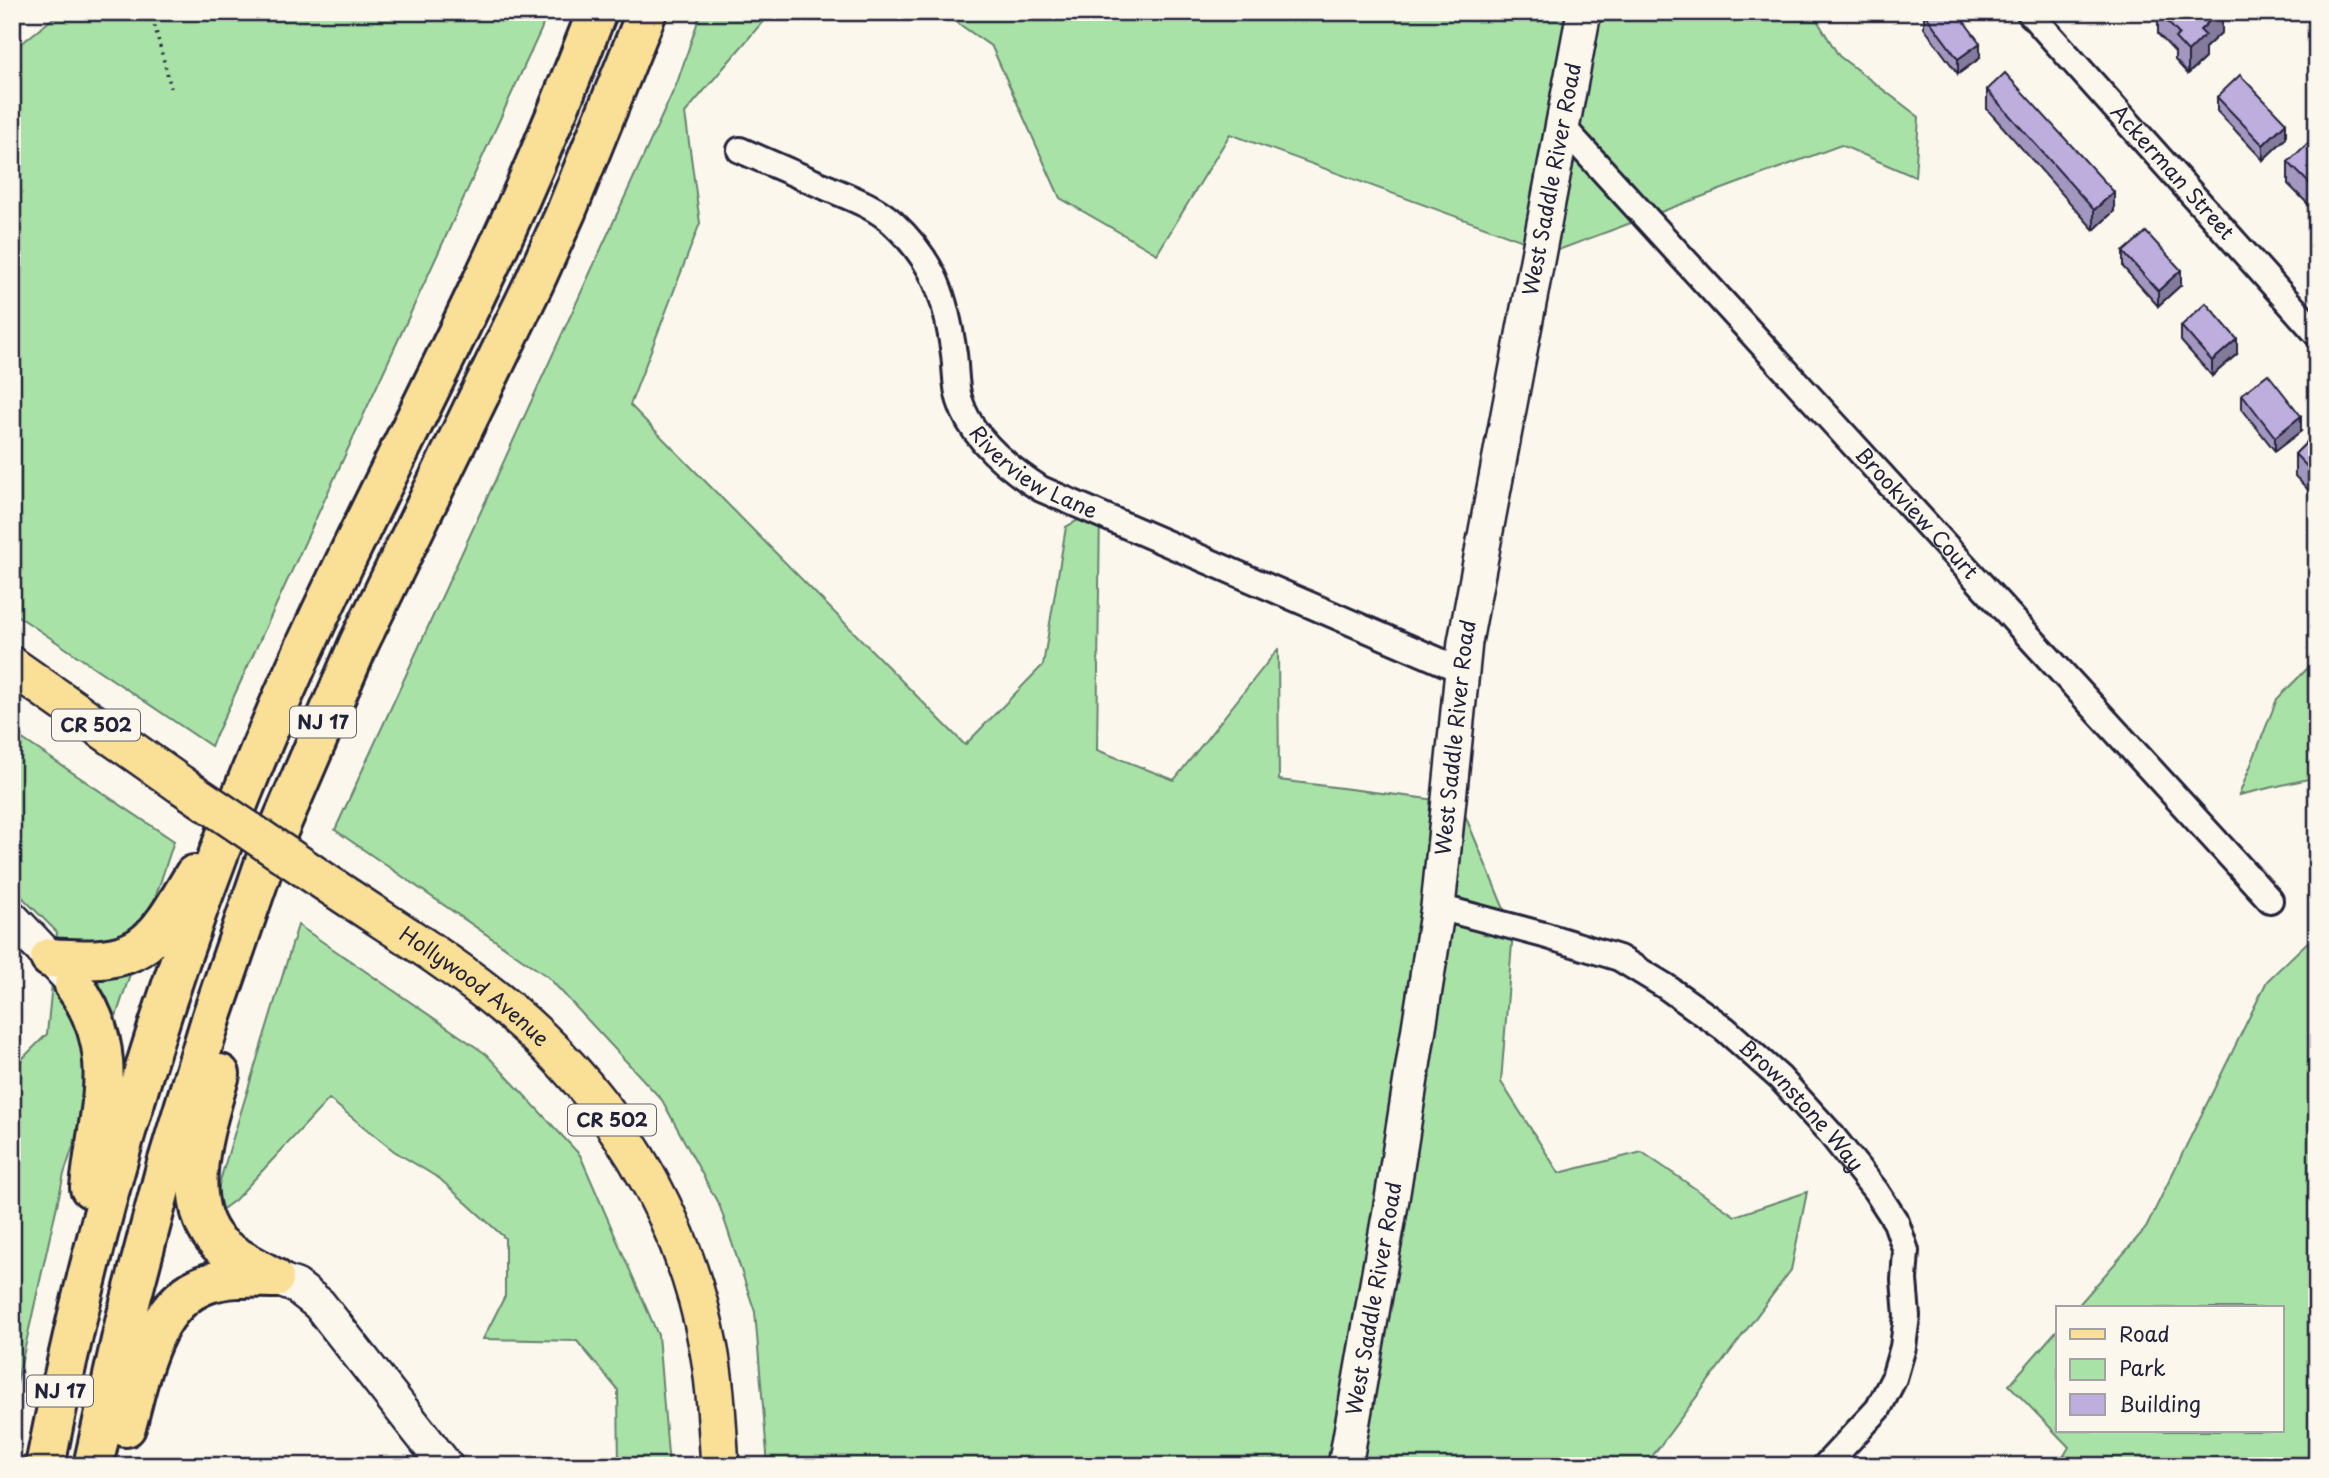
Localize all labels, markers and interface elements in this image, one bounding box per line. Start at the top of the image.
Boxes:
street label: West Saddle River Road [1513,60,1588,298]
street label: Ackerman Street [2104,96,2243,246]
street label: Riverview Lane [962,418,1103,526]
street label: Brookview Court [1849,439,1987,586]
street label: West Saddle River Road [1425,617,1483,857]
road number: NJ 17 [290,706,356,737]
road number: CR 502 [52,710,140,740]
street label: Hollywood Avenue [394,917,558,1053]
street label: Brownstone Way [1733,1031,1873,1178]
road number: CR 502 [568,1104,656,1136]
street label: West Saddle River Road [1336,1179,1408,1417]
legend [2056,1306,2284,1432]
text: Road [2119,1317,2170,1349]
text: Park [2119,1351,2166,1383]
road number: NJ 17 [27,1376,93,1406]
text: Building [2119,1387,2201,1419]

